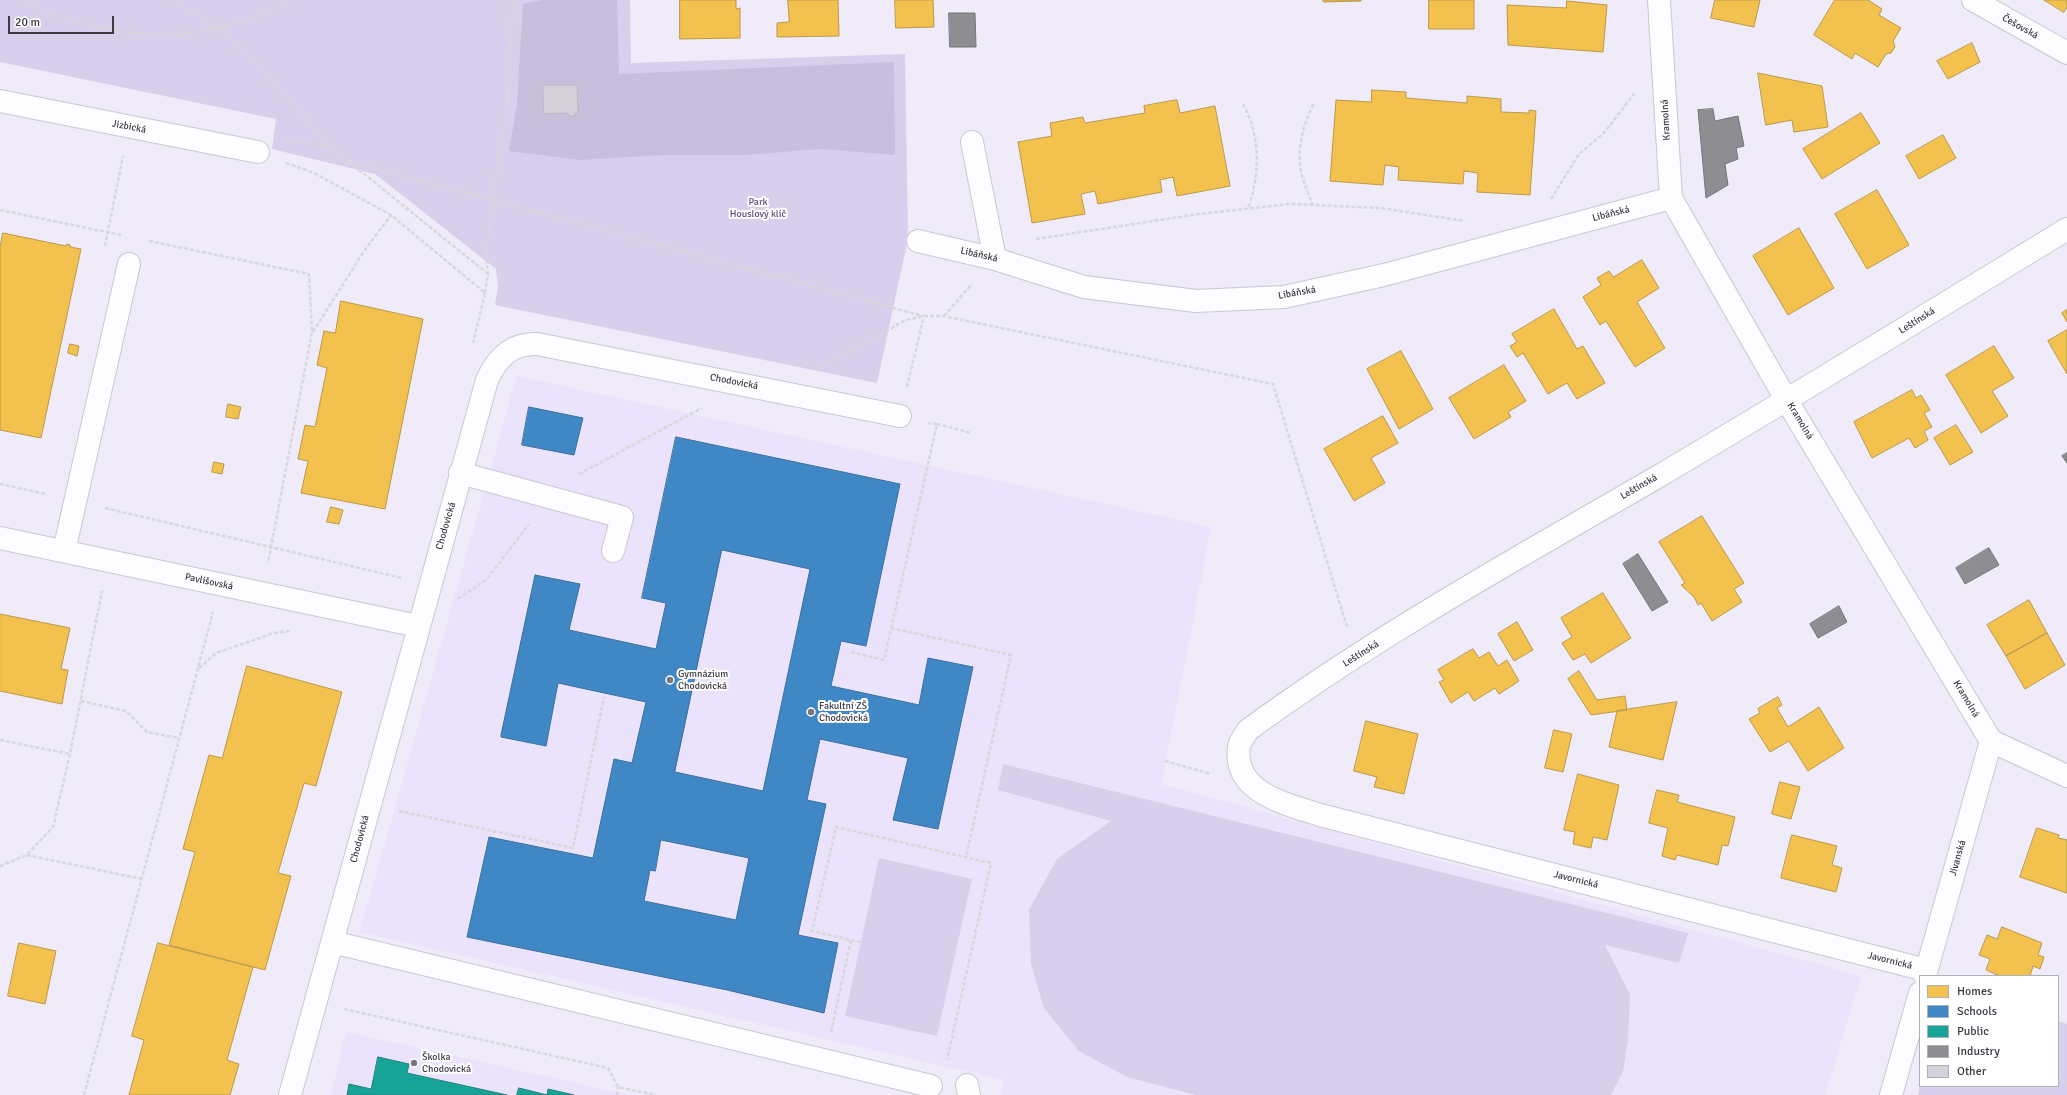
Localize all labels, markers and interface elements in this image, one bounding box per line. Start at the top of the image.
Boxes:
scale bar [10,8,116,34]
street label: Češovská [2000,12,2040,42]
text: 20 m [15,15,40,30]
street label: Kramolná [1659,99,1673,141]
street label: Jizbická [111,118,147,136]
park label: Park Houslový klíč [730,196,786,220]
street label: Libáňská [1591,204,1631,224]
street label: Libáňská [959,245,999,265]
street label: Libáňská [1277,284,1317,302]
street label: Leštínská [1897,305,1937,337]
street label: Chodovická [709,371,759,393]
street label: Kramolná [1784,400,1816,442]
street label: Leštínská [1618,472,1660,502]
street label: Chodovická [433,501,459,551]
street label: Pavlišovská [184,571,234,593]
street label: Leštínská [1341,638,1381,670]
place label: Gymnázium Chodovická [678,668,728,692]
marker: Gymnázium Chodovická [665,675,675,685]
street label: Kramolná [1950,678,1982,720]
place label: Fakultní ZŠ Chodovická [819,700,868,724]
marker: Fakultní ZŠ Chodovická [806,707,816,717]
street label: Chodovická [348,814,372,864]
street label: Jívanská [1947,839,1969,877]
street label: Javornická [1553,869,1599,891]
street label: Javornická [1867,950,1913,972]
legend [1919,975,2059,1087]
text: Homes [1957,984,1992,999]
text: Schools [1957,1004,1997,1019]
text: Public [1957,1024,1989,1039]
text: Industry [1957,1044,2000,1059]
place label: Školka Chodovická [422,1051,471,1074]
marker: Školka Chodovická [409,1058,419,1068]
text: Other [1957,1064,1986,1079]

